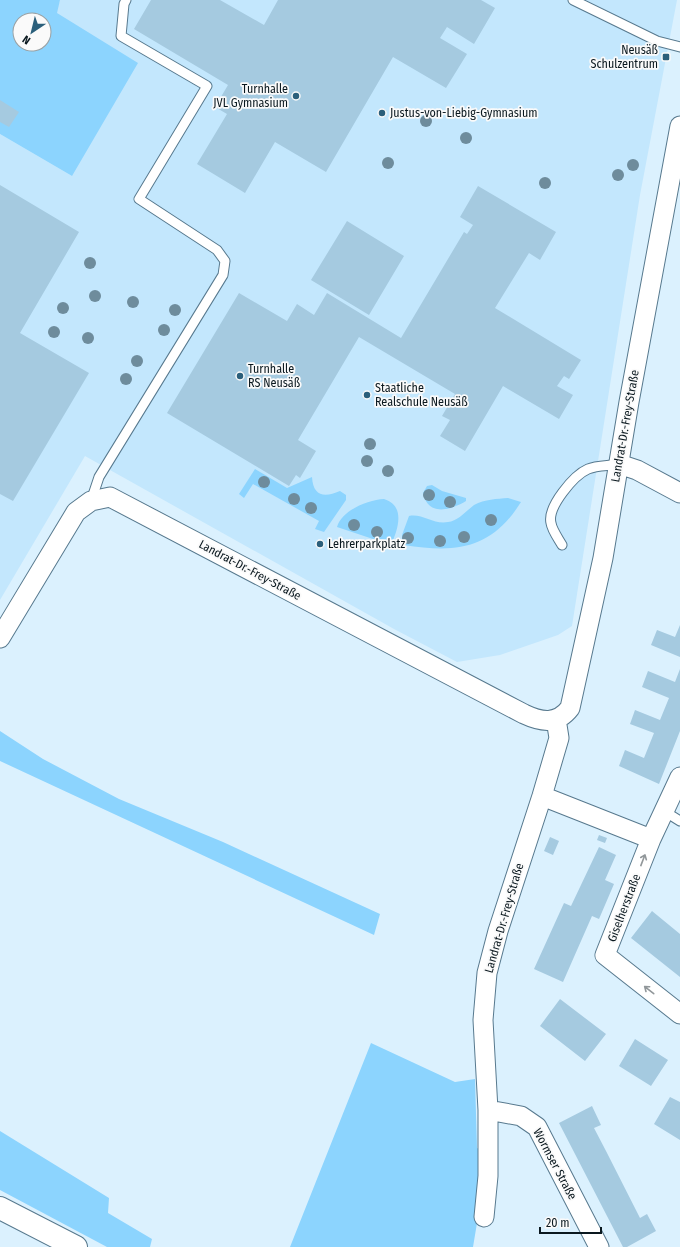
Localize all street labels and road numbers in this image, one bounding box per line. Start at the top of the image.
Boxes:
street label: Landrat-Dr.-Frey-Straße [608,369,642,483]
street label: Landrat-Dr.-Frey-Straße [197,537,304,603]
street label: Landrat-Dr.-Frey-Straße [482,861,526,975]
street label: Giselherstraße [605,872,643,944]
street label: Wormser Straße [530,1126,580,1202]

